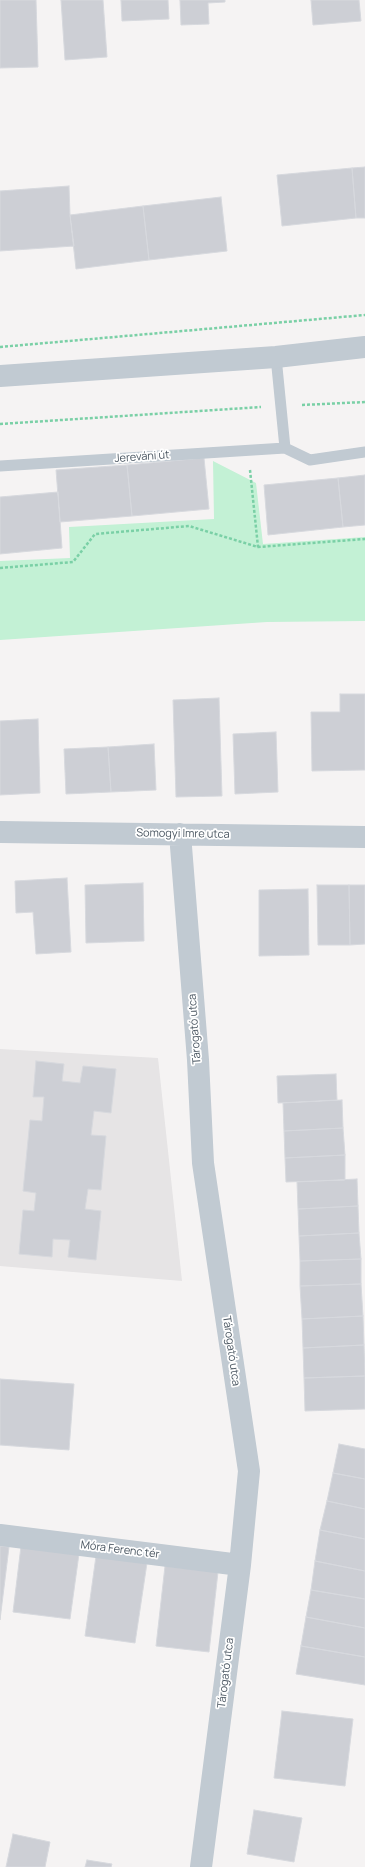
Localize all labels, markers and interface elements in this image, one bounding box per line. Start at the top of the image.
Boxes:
street label: Jereváni út [114,448,170,466]
street label: Somogyi Imre utca [136,827,230,841]
street label: Tárogató utca [186,993,204,1065]
street label: Tárogató utca [220,1315,242,1387]
street label: Móra Ferenc tér [80,1539,160,1561]
street label: Tárogató utca [215,1637,237,1709]

